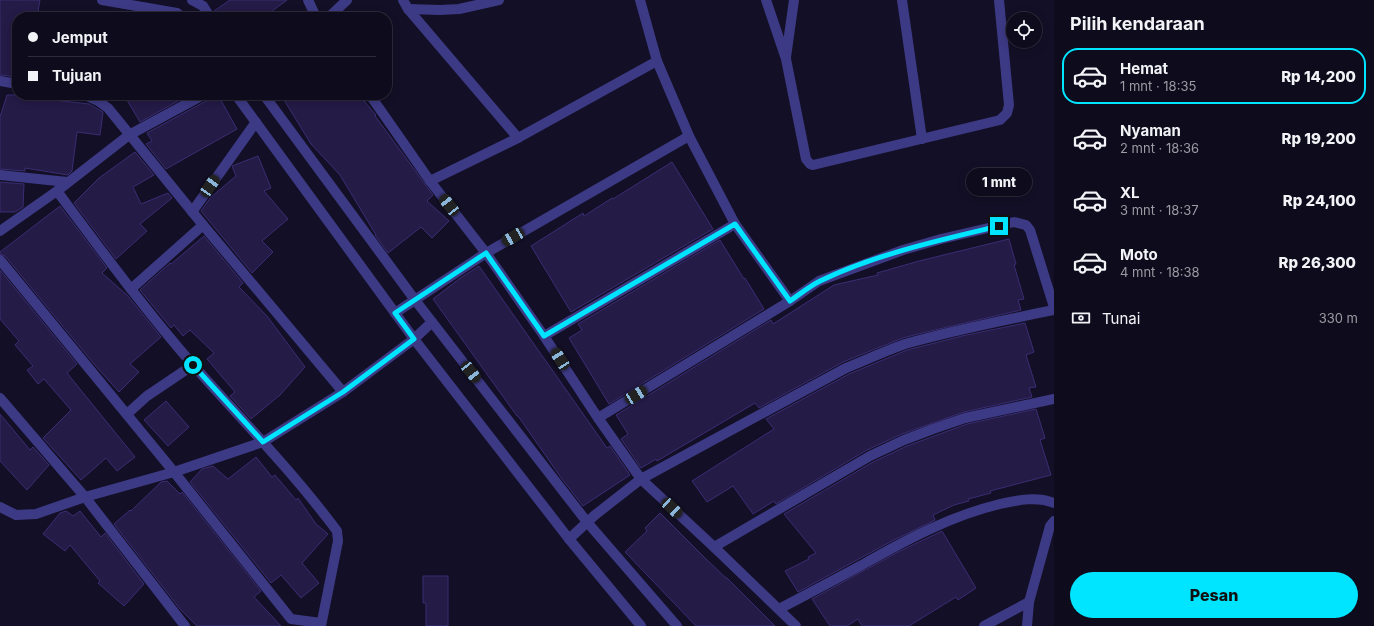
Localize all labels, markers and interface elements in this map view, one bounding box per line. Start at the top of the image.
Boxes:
map controls [1006,12,1042,48]
button: locate [1006,12,1042,48]
text: Pilih kendaraan [1070,13,1205,34]
text: Jemput [52,28,108,47]
icon: car [1072,58,1108,94]
text: Hemat [1120,59,1168,78]
text: Tujuan [52,66,102,85]
text: Rp 14,200 [1281,67,1356,86]
text: 1 mnt · 18:35 [1120,78,1196,94]
icon: car [1072,120,1108,156]
text: Nyaman [1120,121,1181,140]
text: Rp 19,200 [1282,129,1356,148]
text: 2 mnt · 18:36 [1120,140,1199,156]
callout: 1 mnt [966,168,1032,196]
car [198,173,222,199]
text: 1 mnt [982,174,1016,190]
icon: car [1072,182,1108,218]
text: XL [1120,183,1140,202]
text: Rp 24,100 [1283,191,1356,210]
car [437,192,461,218]
text: 3 mnt · 18:37 [1120,202,1199,218]
route end [990,217,1008,235]
car [500,226,526,248]
icon: car [1072,244,1108,280]
text: Moto [1120,245,1158,264]
text: Rp 26,300 [1279,253,1356,272]
text: 4 mnt · 18:38 [1120,264,1200,280]
icon: cash [1070,307,1092,329]
text: Tunai [1102,309,1140,328]
text: 330 m [1319,310,1358,326]
car [548,346,572,372]
route start [184,356,202,374]
car [459,359,483,385]
car [623,384,649,406]
car [659,495,685,521]
button: Pesan [1070,572,1358,618]

